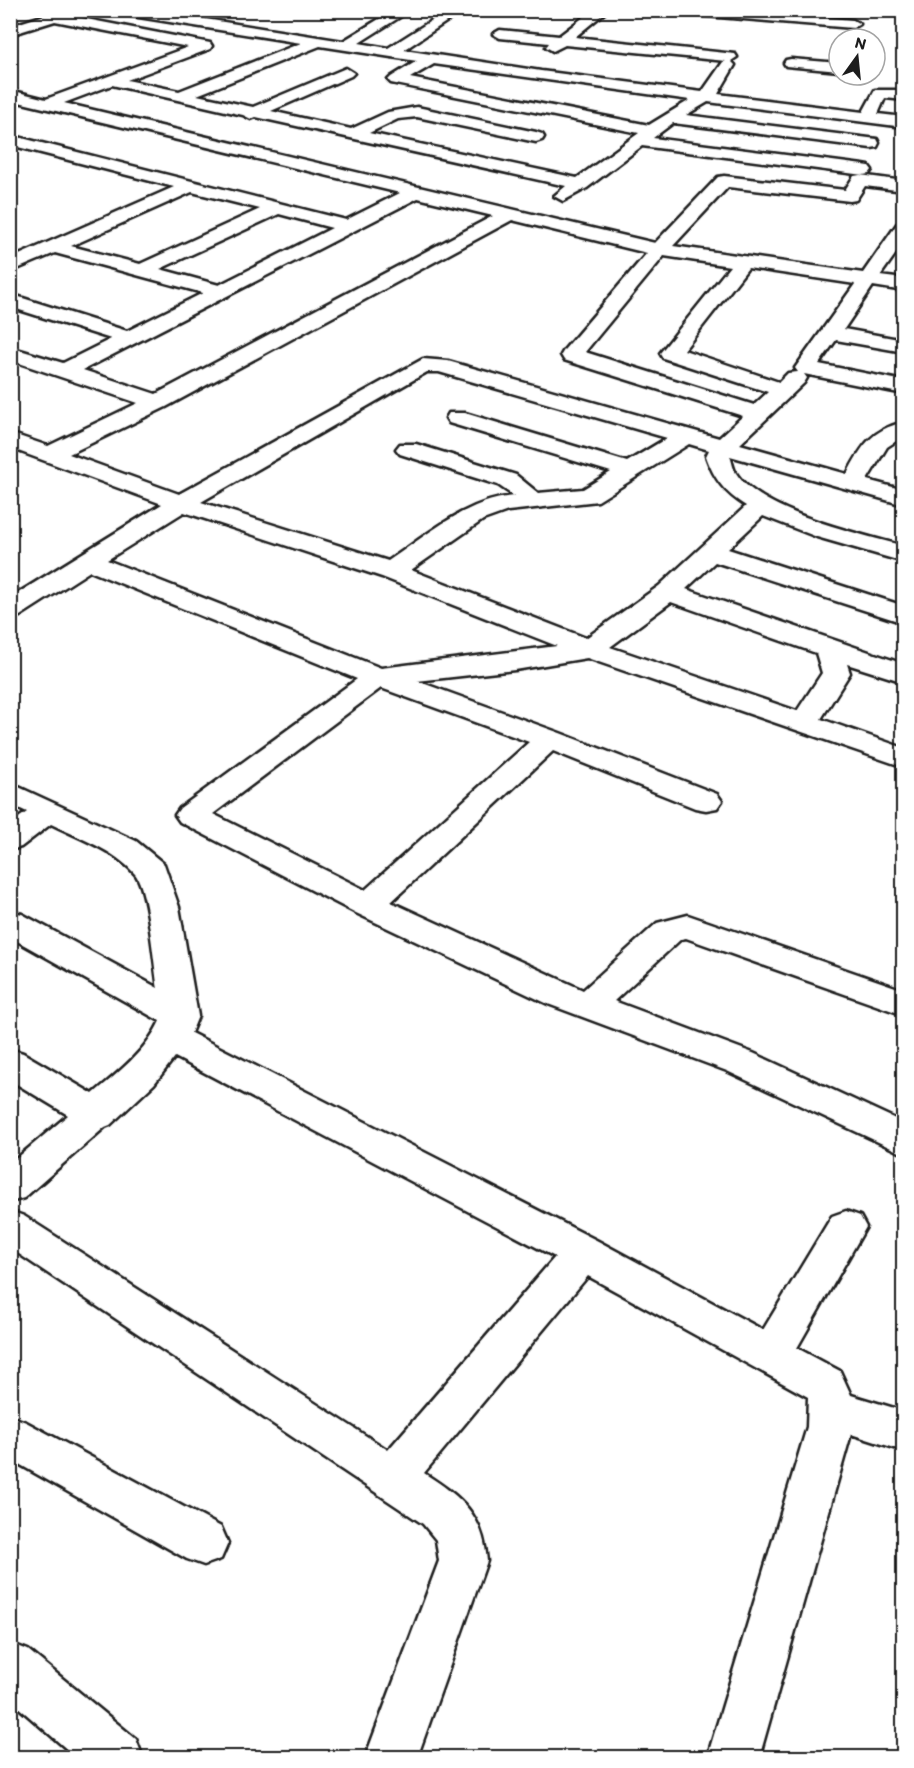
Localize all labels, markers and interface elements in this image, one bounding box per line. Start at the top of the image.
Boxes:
north arrow [827,27,887,87]
text: N [853,32,868,54]

